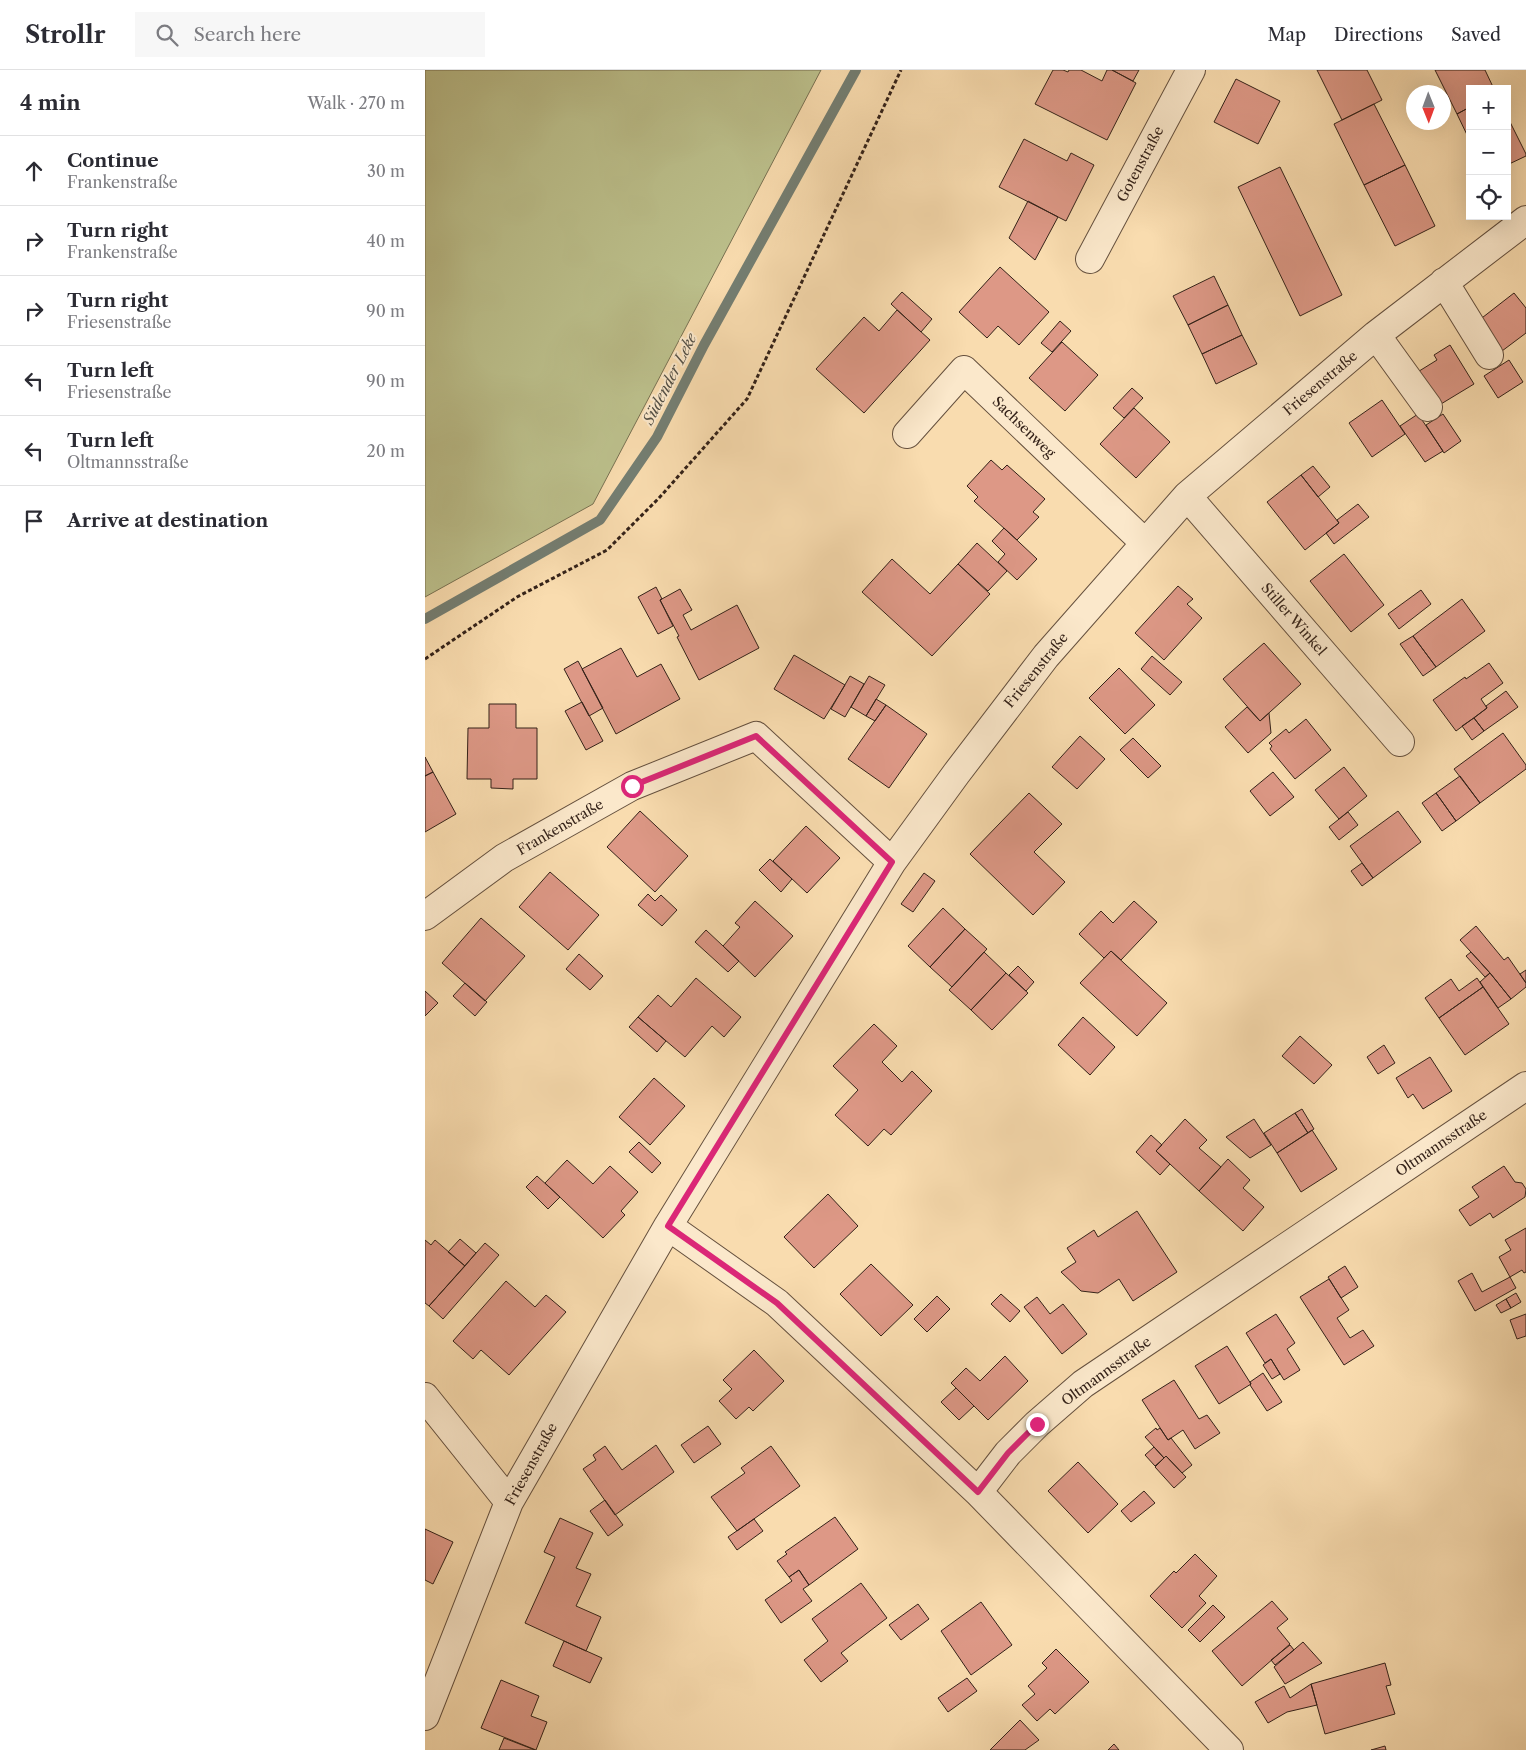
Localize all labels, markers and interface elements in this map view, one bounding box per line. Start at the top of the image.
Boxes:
search box [135,12,485,57]
text: Strollr [25,20,105,49]
icon: search [153,21,181,49]
text: Search here [193,23,301,46]
text: Map [1267,24,1306,46]
text: Directions [1334,24,1423,46]
text: Saved [1451,24,1501,46]
north arrow [1406,85,1451,130]
map controls [1466,85,1511,220]
button: + [1466,85,1511,130]
text: 4 min [20,90,81,115]
text: Walk · 270 m [307,93,405,113]
street label: Gotenstraße [1113,123,1168,205]
button: − [1466,130,1511,175]
text: Continue [67,149,159,172]
icon: ahead [20,157,48,185]
text: 30 m [367,161,405,181]
text: Frankenstraße [67,172,178,192]
button: locate [1466,175,1511,220]
text: Turn right [67,219,168,242]
icon: right [20,227,48,255]
text: 40 m [366,231,405,251]
text: Frankenstraße [67,242,178,262]
text: Turn right [67,289,168,312]
icon: right [20,297,48,325]
text: 90 m [366,301,405,321]
text: Friesenstraße [67,312,172,332]
water label: Südender Leke [638,329,701,428]
street label: Friesenstraße [1279,347,1361,419]
text: Turn left [67,359,154,382]
icon: left [20,367,48,395]
text: 90 m [366,371,405,391]
text: Friesenstraße [67,382,172,402]
street label: Sachsenweg [989,393,1060,462]
text: Turn left [67,429,154,452]
icon: left [20,437,48,465]
text: 20 m [366,441,405,461]
text: Oltmannsstraße [67,452,189,472]
icon: arrive [20,507,48,535]
text: Arrive at destination [67,509,268,532]
street label: Stiller Winkel [1258,579,1330,659]
street label: Friesenstraße [1000,629,1072,711]
route start [621,775,644,798]
street label: Frankenstraße [514,795,607,859]
street label: Oltmannsstraße [1392,1106,1490,1180]
street label: Oltmannsstraße [1058,1332,1154,1410]
route end [1026,1413,1049,1436]
street label: Friesenstraße [501,1419,561,1508]

